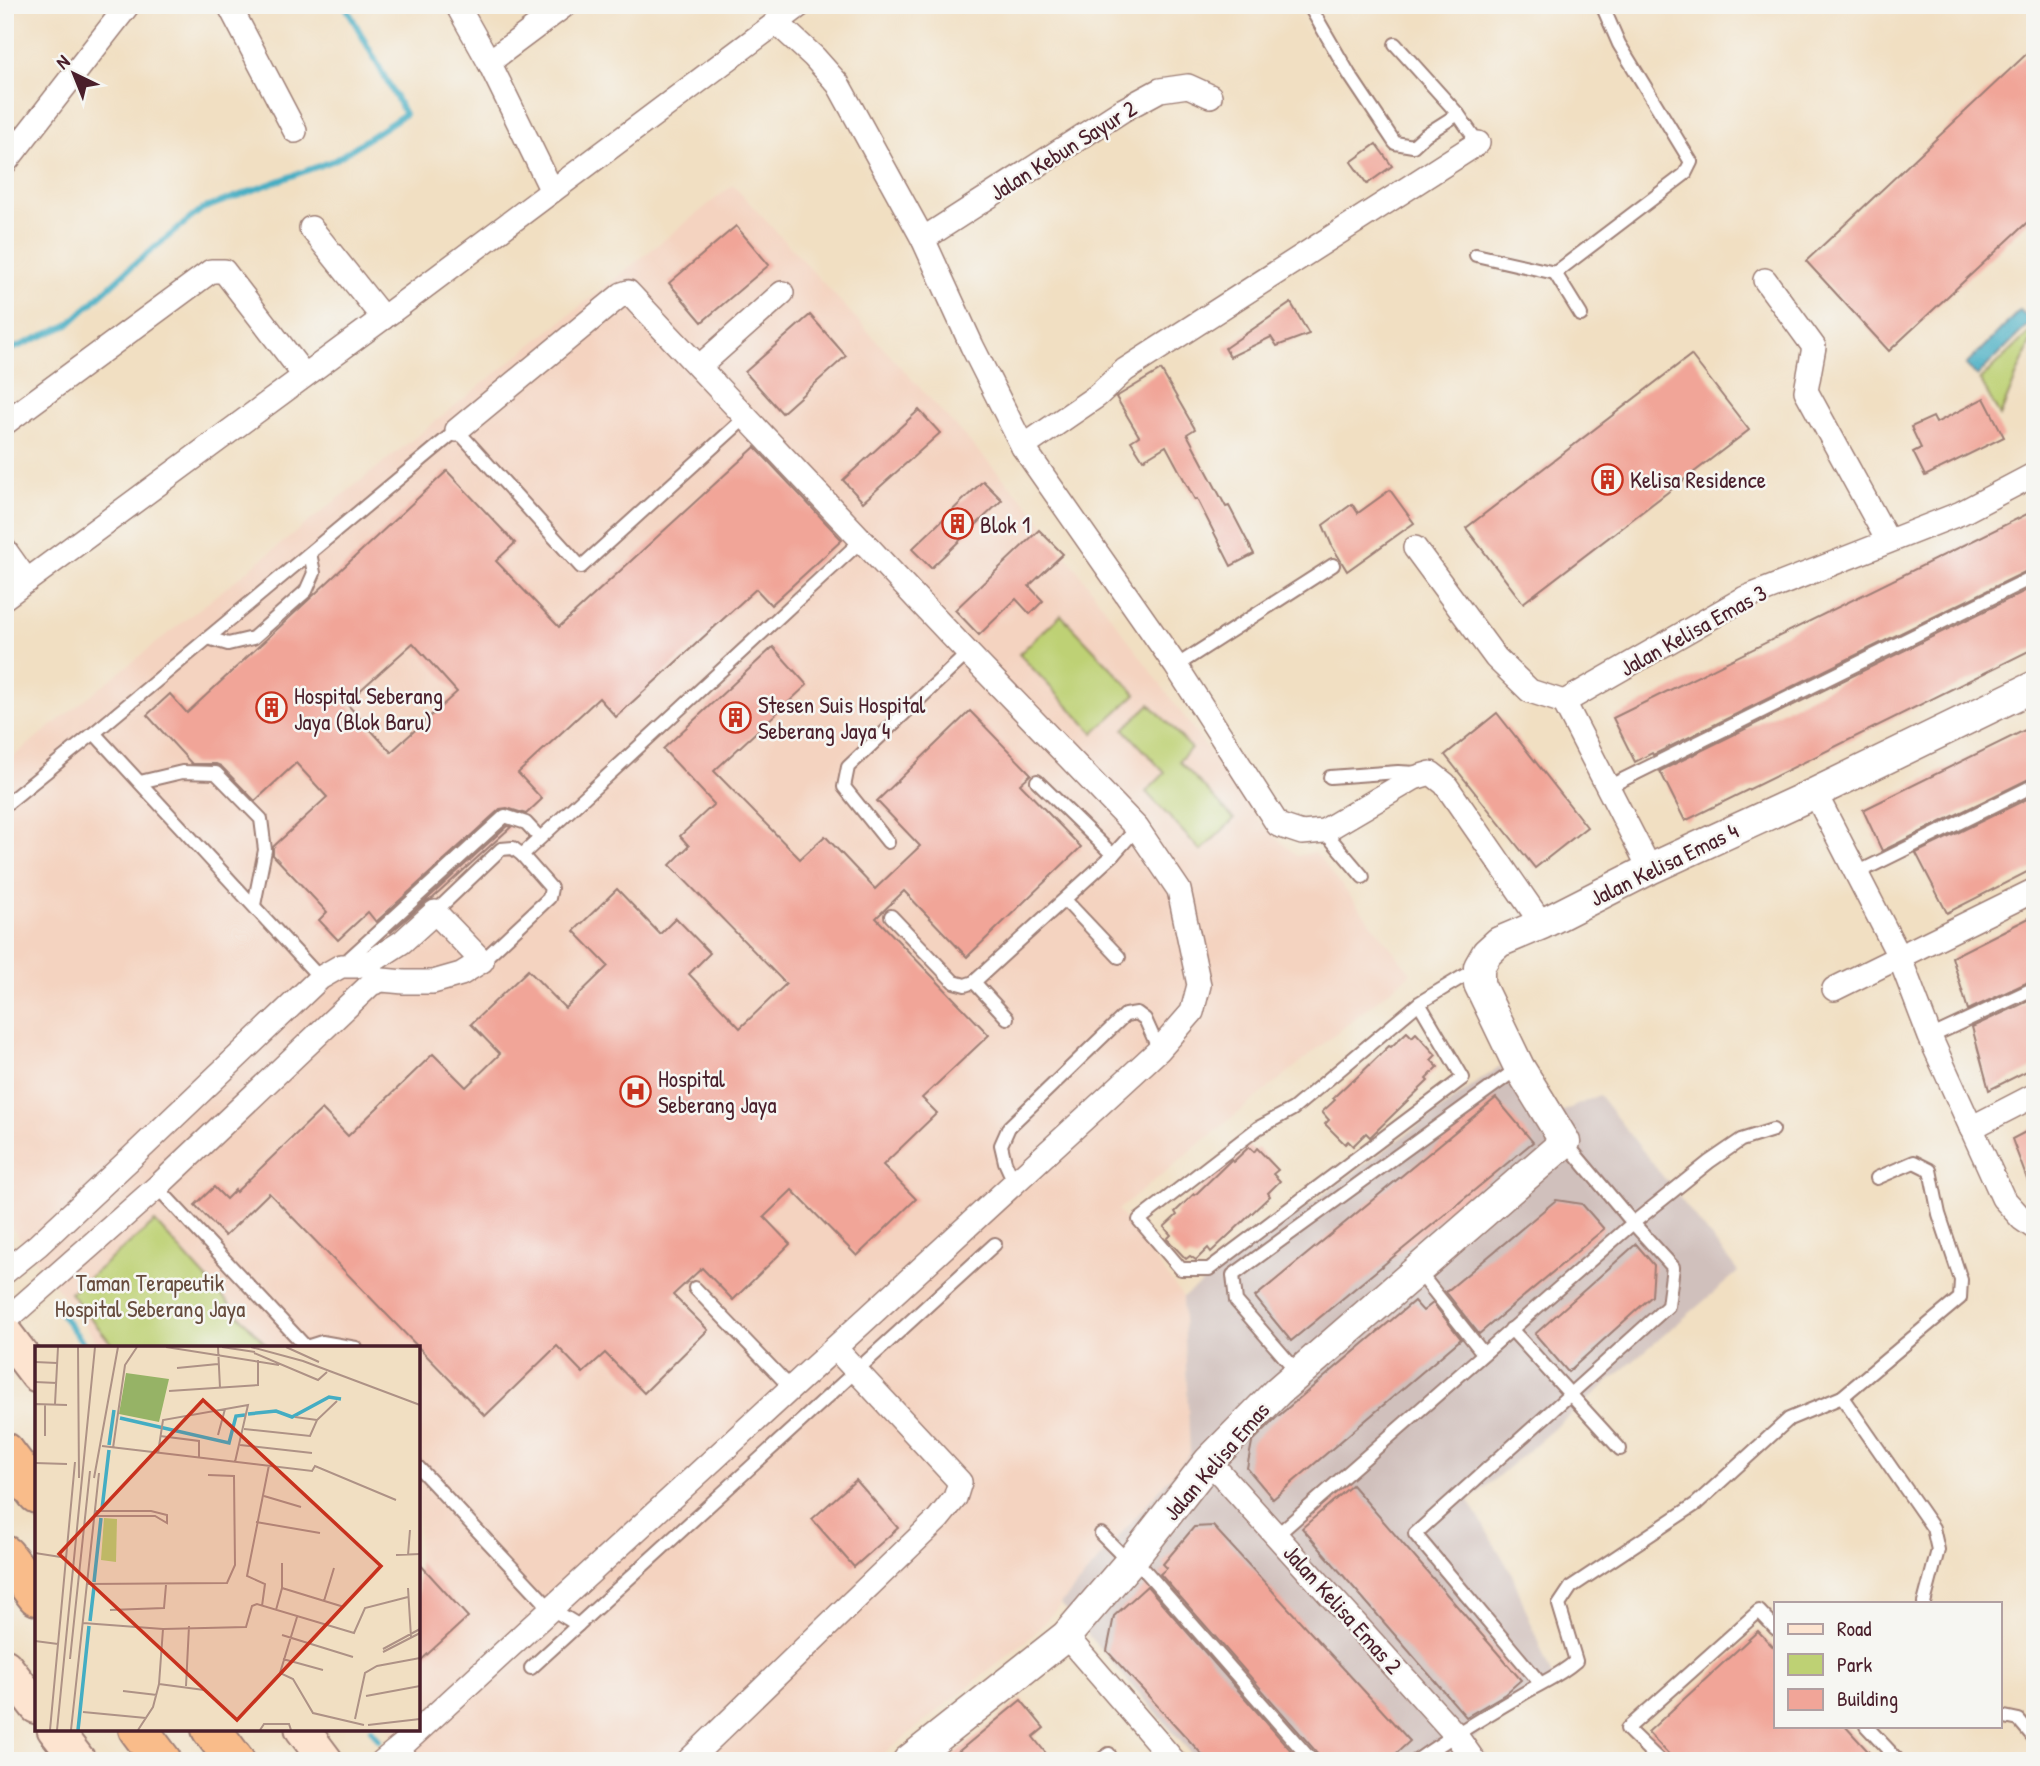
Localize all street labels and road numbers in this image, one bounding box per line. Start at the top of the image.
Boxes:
street label: Jalan Kebun Sayur 2 [984,92,1142,207]
street label: Jalan Kelisa Emas 3 [1614,577,1772,683]
street label: Jalan Kelisa Emas 4 [1585,815,1743,913]
street label: Jalan Kelisa Emas [1156,1395,1276,1527]
street label: Jalan Kelisa Emas 2 [1277,1538,1409,1680]

